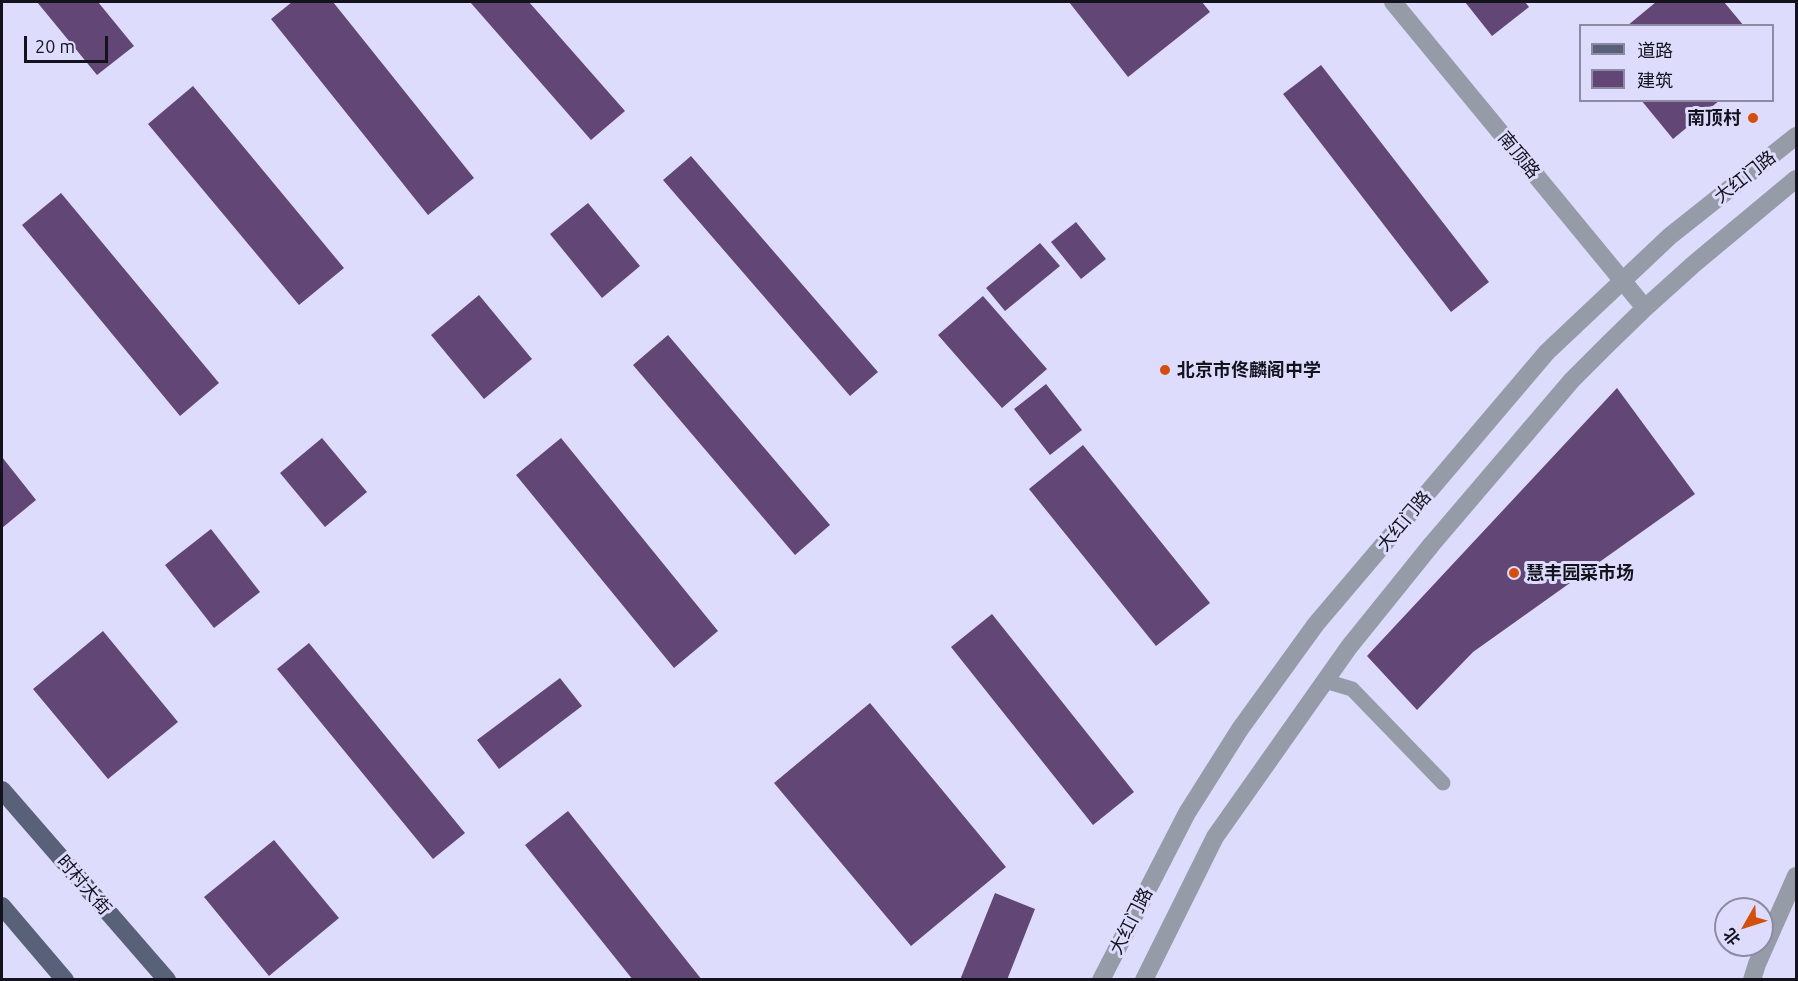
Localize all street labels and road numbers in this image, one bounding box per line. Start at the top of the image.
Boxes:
street label: 南顶路 [1494,127,1544,183]
street label: 大红门路 [1710,146,1780,208]
street label: 大红门路 [1373,486,1435,556]
street label: 时村大街 [52,851,116,919]
street label: 大红门路 [1105,884,1157,958]

